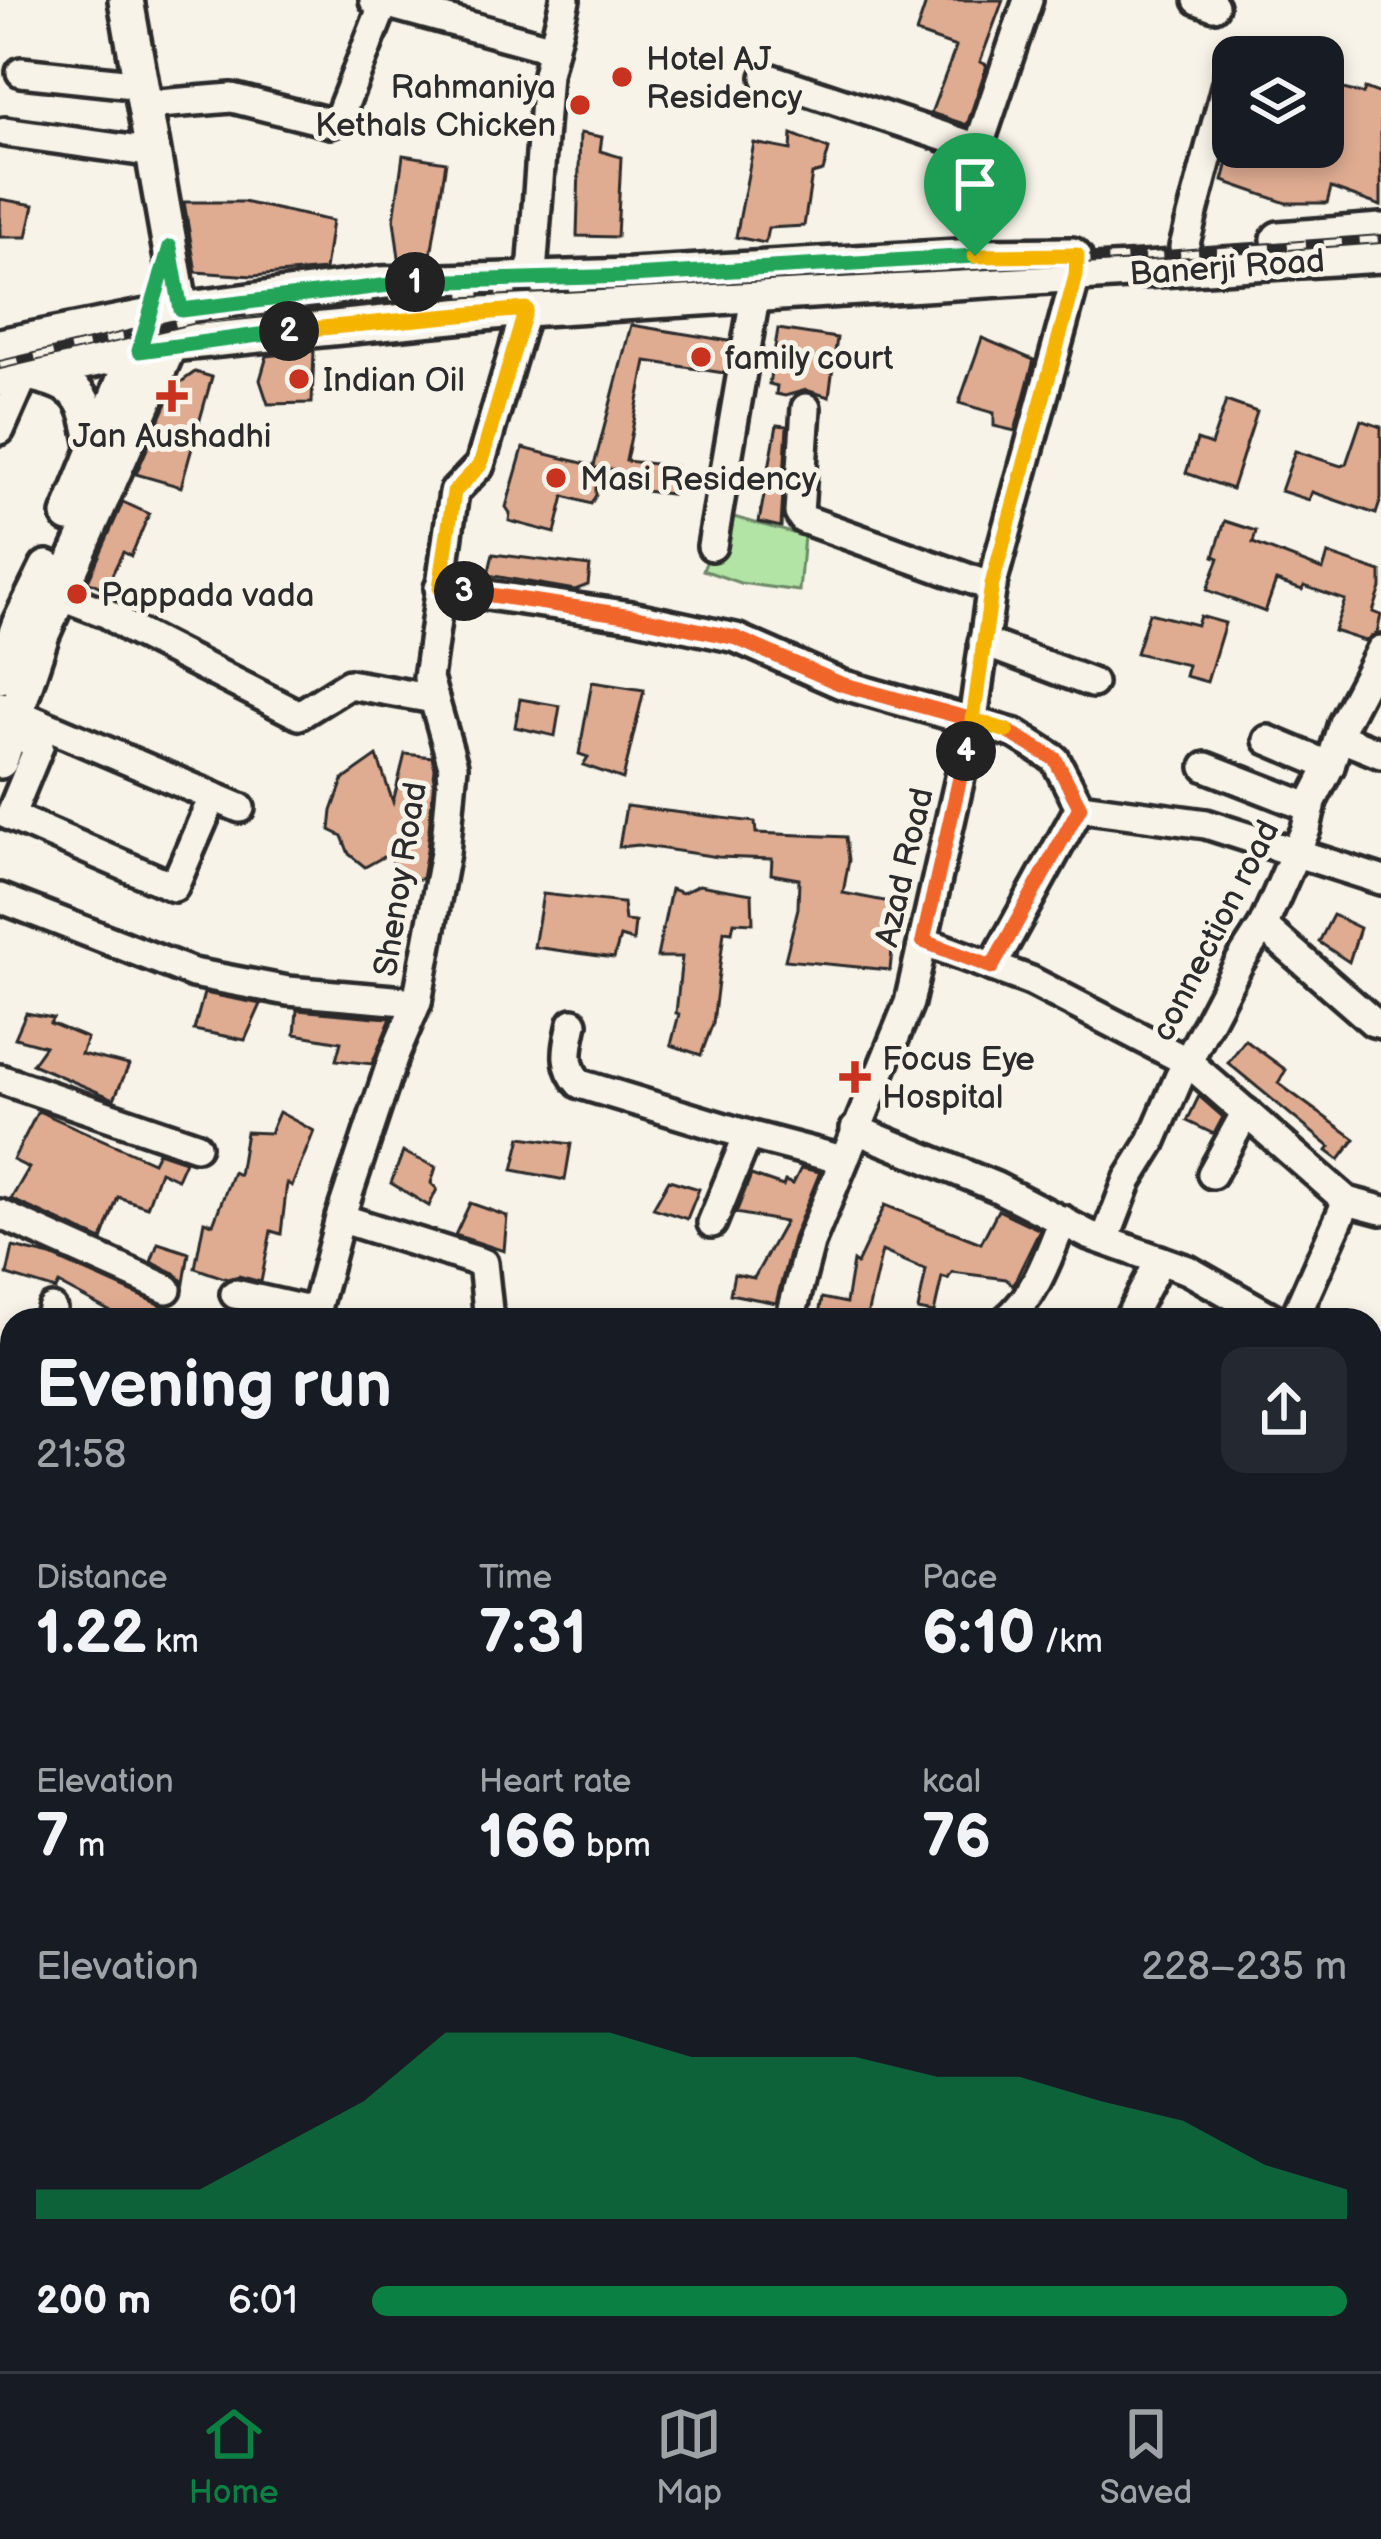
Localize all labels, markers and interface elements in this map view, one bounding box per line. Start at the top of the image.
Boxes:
map controls [1212,36,1344,168]
button: layers [1212,36,1344,168]
place label: Hotel AJ Residency [646,40,803,118]
marker: Hotel AJ Residency [609,64,635,90]
place label: Rahmaniya Kethals Chicken [315,68,556,146]
marker: Rahmaniya Kethals Chicken [567,92,593,118]
pin [924,133,1026,256]
icon: arrive [942,151,1008,217]
street label: Banerji Road [1128,241,1326,295]
pin: 1 [385,252,445,312]
text: 1 [408,262,422,302]
pin: 2 [259,301,319,361]
text: 2 [279,311,299,351]
place label: family court [725,339,893,379]
marker: family court [688,344,714,370]
place label: Indian Oil [323,361,465,401]
marker: Indian Oil [286,366,312,392]
marker: Jan Aushadhi [159,383,185,409]
place label: Jan Aushadhi [72,417,272,457]
place label: Masi Residency [580,460,817,500]
marker: Masi Residency [543,465,569,491]
pin: 3 [434,561,494,621]
text: 3 [454,571,474,611]
place label: Pappada vada [101,576,314,616]
marker: Pappada vada [64,581,90,607]
pin: 4 [936,721,996,781]
text: 4 [956,731,976,771]
street label: Shenoy Road [366,779,436,979]
street label: Azad Road [867,784,943,951]
street label: connection road [1143,814,1289,1048]
place label: Focus Eye Hospital [882,1040,1035,1118]
marker: Focus Eye Hospital [839,1061,871,1093]
text: Evening run [36,1347,392,1426]
button: share [1221,1347,1347,1473]
text: 21:58 [36,1432,126,1479]
text: Distance [36,1558,168,1598]
text: Time [479,1558,552,1598]
text: Pace [922,1558,997,1598]
text: 1.22 [36,1598,146,1670]
text: 7:31 [479,1598,587,1670]
text: 6:10 [922,1598,1035,1670]
text: km [146,1622,199,1662]
text: /km [1035,1622,1103,1662]
text: Elevation [36,1762,174,1802]
text: Heart rate [479,1762,631,1802]
text: kcal [922,1762,981,1802]
text: 7 [36,1802,69,1874]
text: 166 [479,1802,577,1874]
text: 76 [922,1802,991,1874]
text: m [69,1826,105,1866]
text: bpm [577,1826,651,1866]
text: Elevation [36,1944,199,1991]
text: 228–235 m [1141,1944,1347,1991]
text: 200 m [36,2278,151,2325]
text: 6:01 [228,2278,298,2325]
tab: Home [189,2401,278,2513]
tab: Map [656,2401,722,2513]
tab: Saved [1100,2401,1192,2513]

